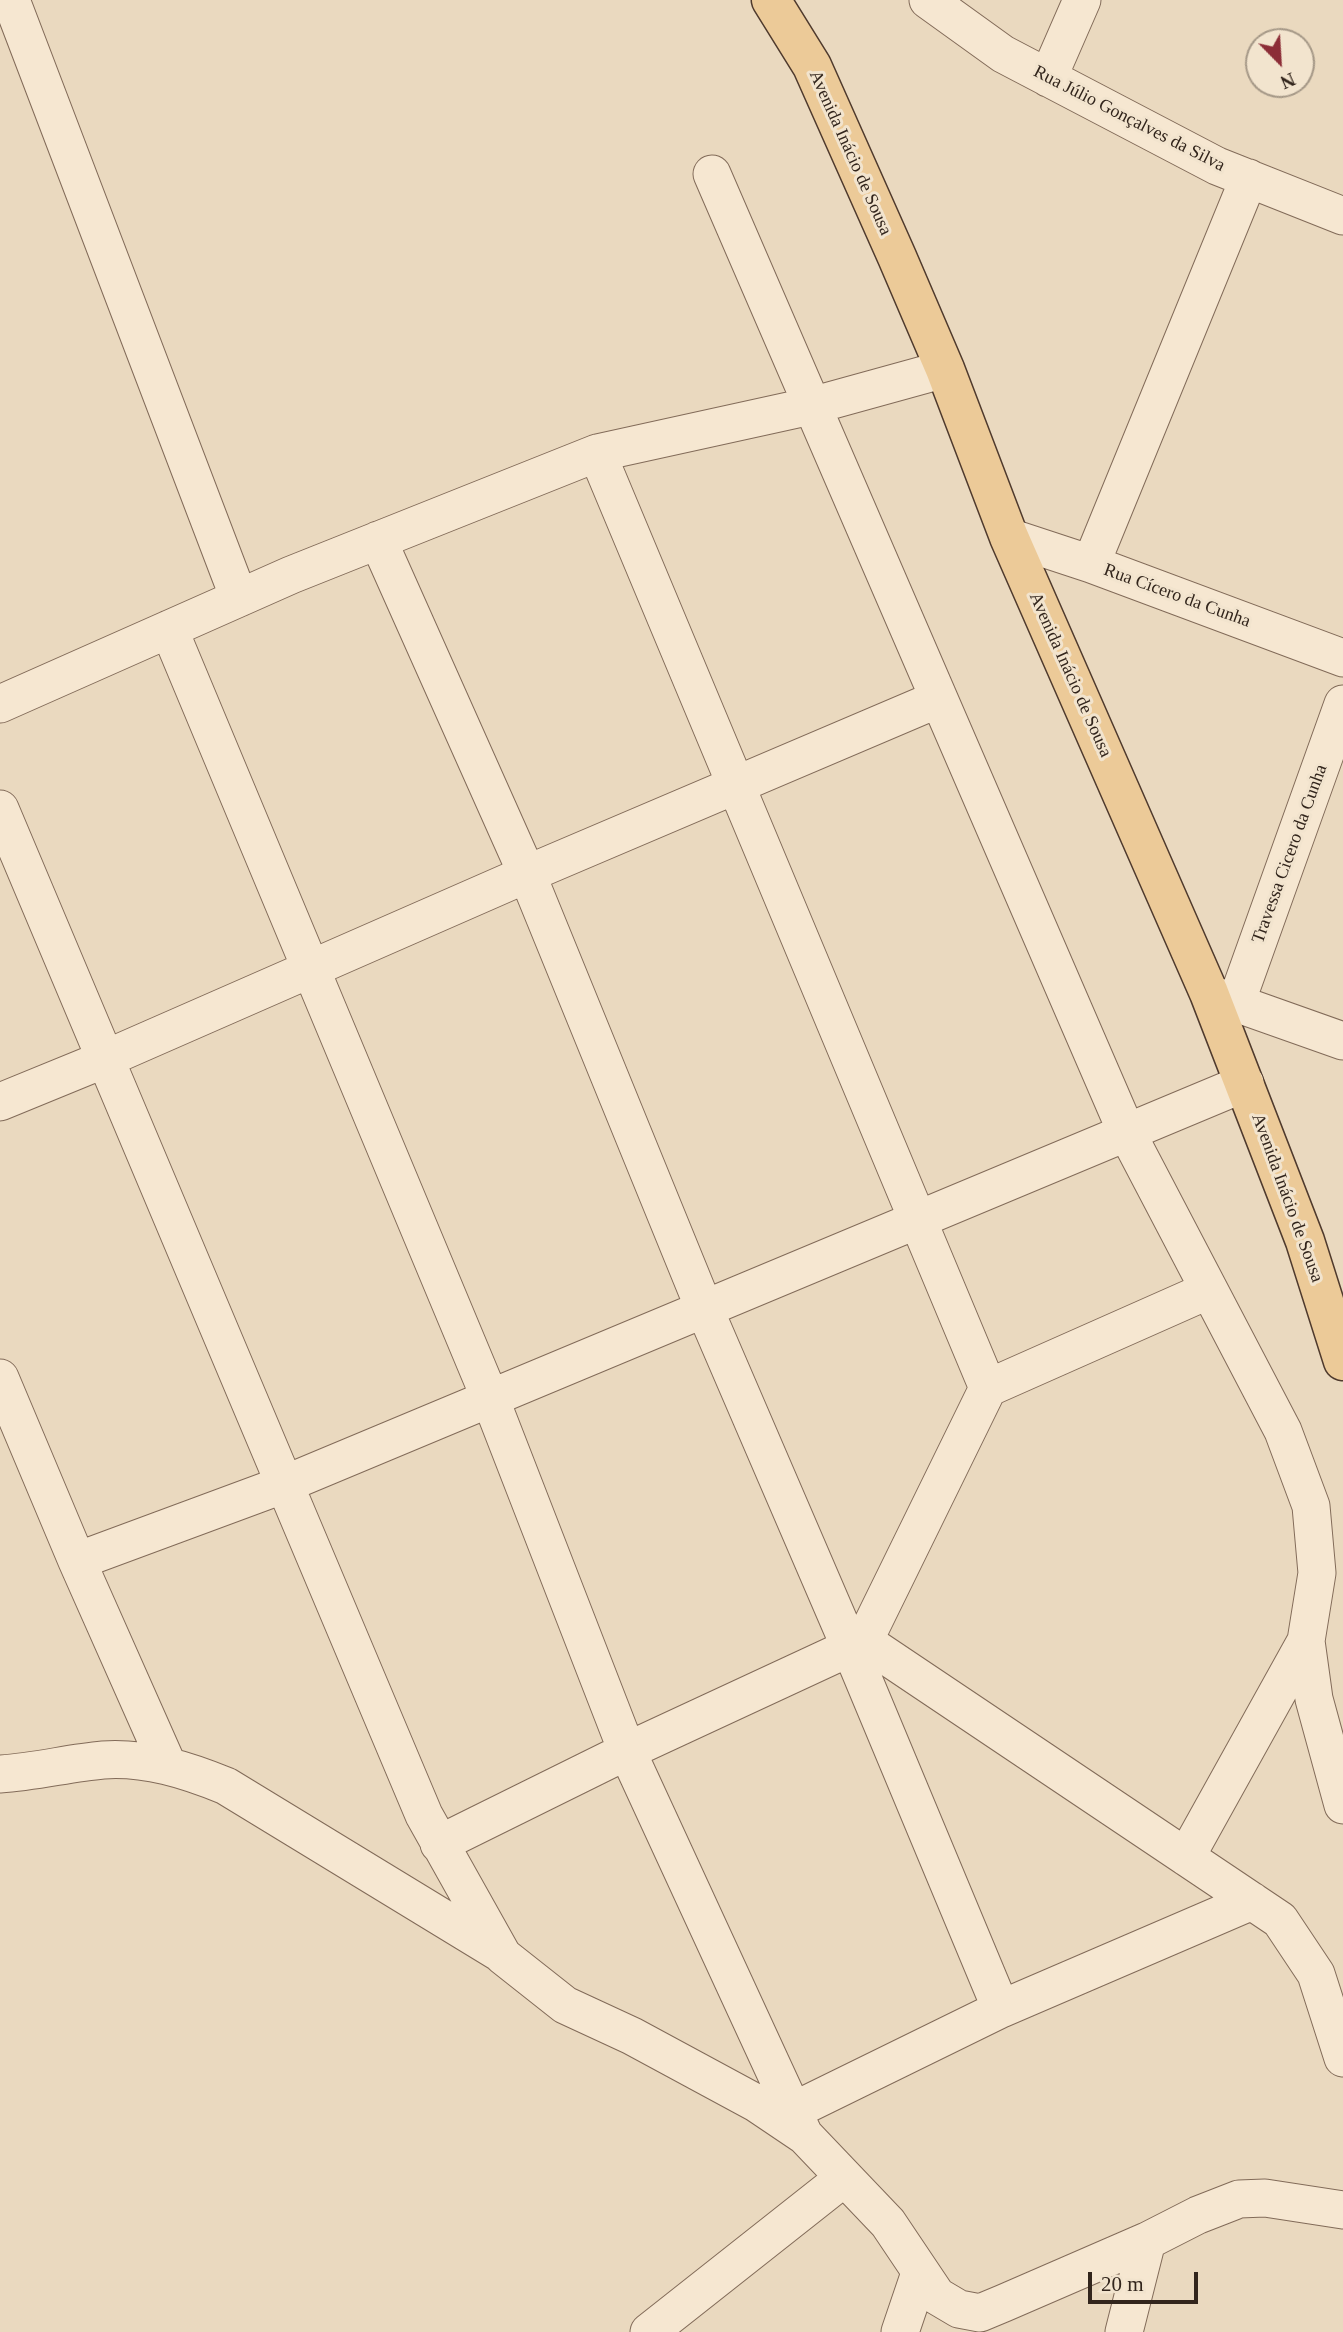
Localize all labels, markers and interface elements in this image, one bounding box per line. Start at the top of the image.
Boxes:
north arrow [1245,28,1315,98]
street label: Rua Júlio Gonçalves da Silva [1030,61,1228,177]
street label: Avenida Inácio de Sousa [804,67,896,239]
text: N [1277,68,1298,93]
street label: Rua Cícero da Cunha [1101,559,1253,633]
street label: Avenida Inácio de Sousa [1024,589,1116,761]
street label: Travessa Cicero da Cunha [1248,762,1332,946]
street label: Avenida Inácio de Sousa [1246,1111,1328,1285]
scale bar [1091,2258,1201,2302]
text: 20 m [1101,2272,1144,2296]

